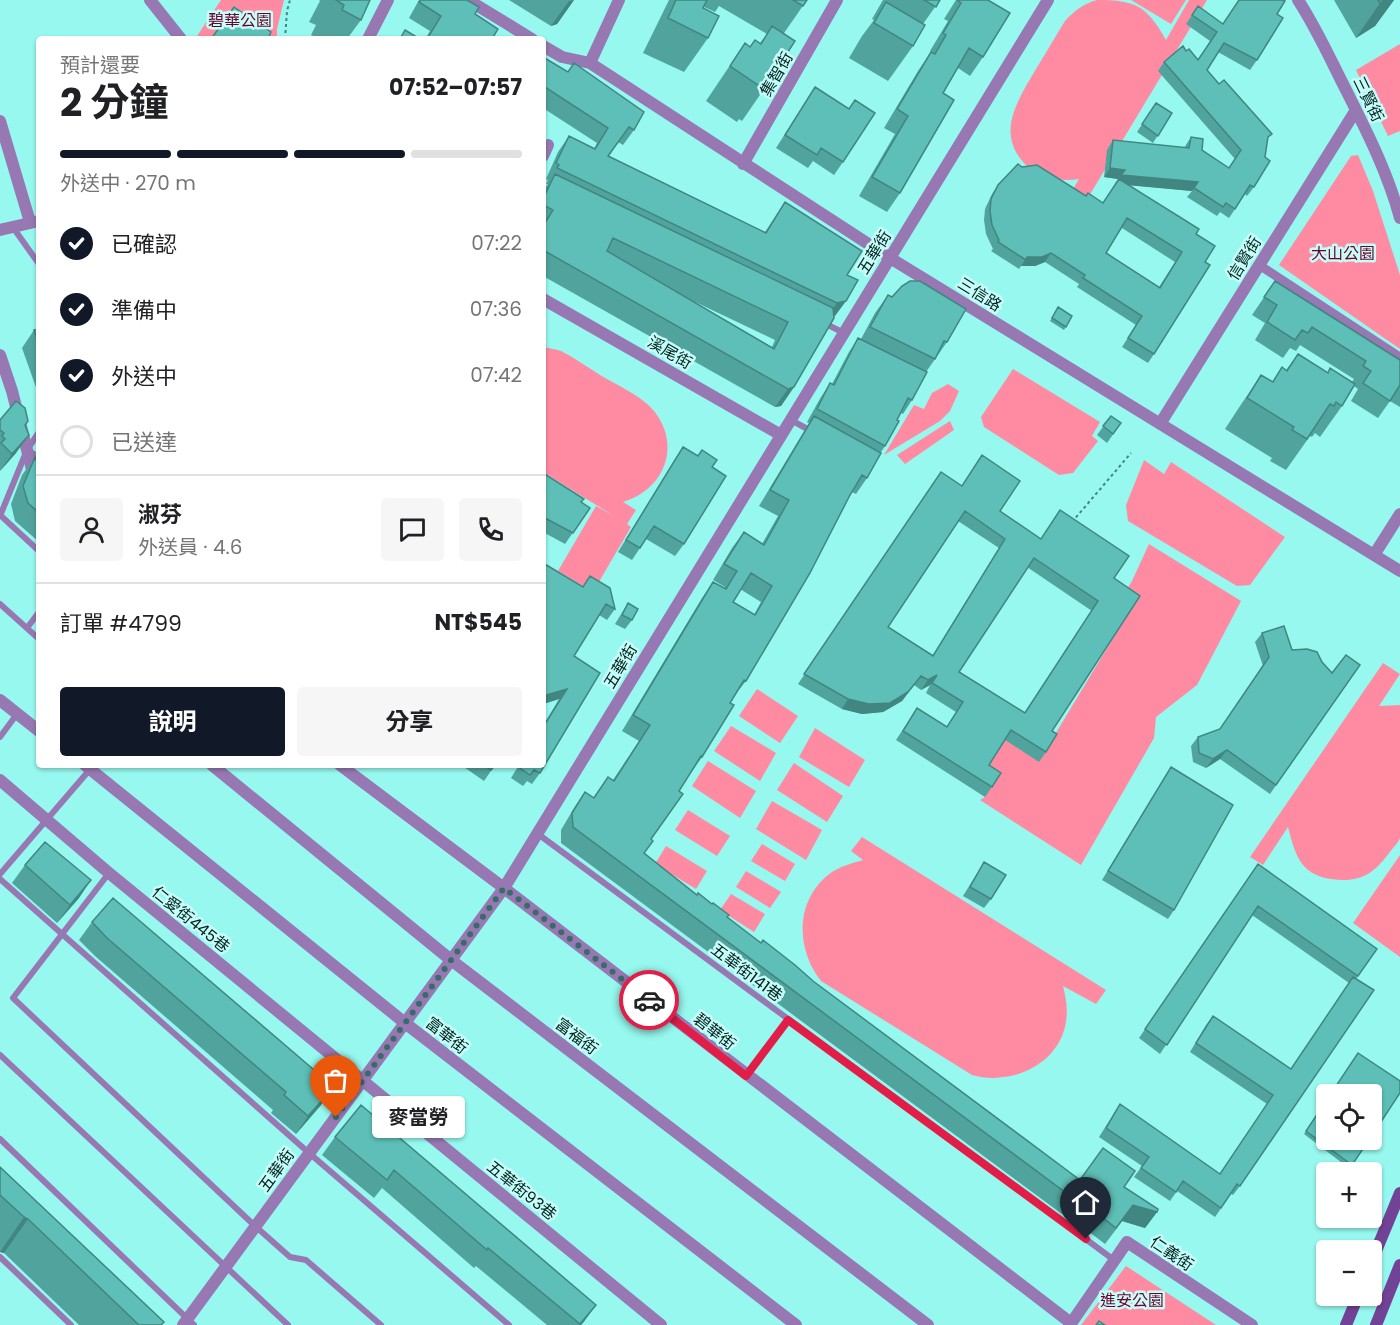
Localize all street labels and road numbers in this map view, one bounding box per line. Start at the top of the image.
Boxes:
street label: 集智街 [754,48,798,101]
street label: 三賢街 [1348,73,1389,126]
street label: 五華街 [852,226,897,279]
street label: 信賢街 [1222,232,1267,285]
street label: 三信路 [953,272,1006,317]
street label: 溪尾街 [643,330,696,374]
street label: 五華街 [598,640,643,693]
street label: 仁愛街445巷 [147,881,235,958]
street label: 五華街141巷 [706,938,787,1007]
street label: 碧華街 [689,1008,741,1055]
street label: 富華街 [421,1012,473,1059]
street label: 富福街 [551,1013,603,1060]
street label: 五華街 [253,1144,300,1196]
street label: 五華街93巷 [482,1155,561,1226]
street label: 仁義街 [1145,1230,1198,1276]

